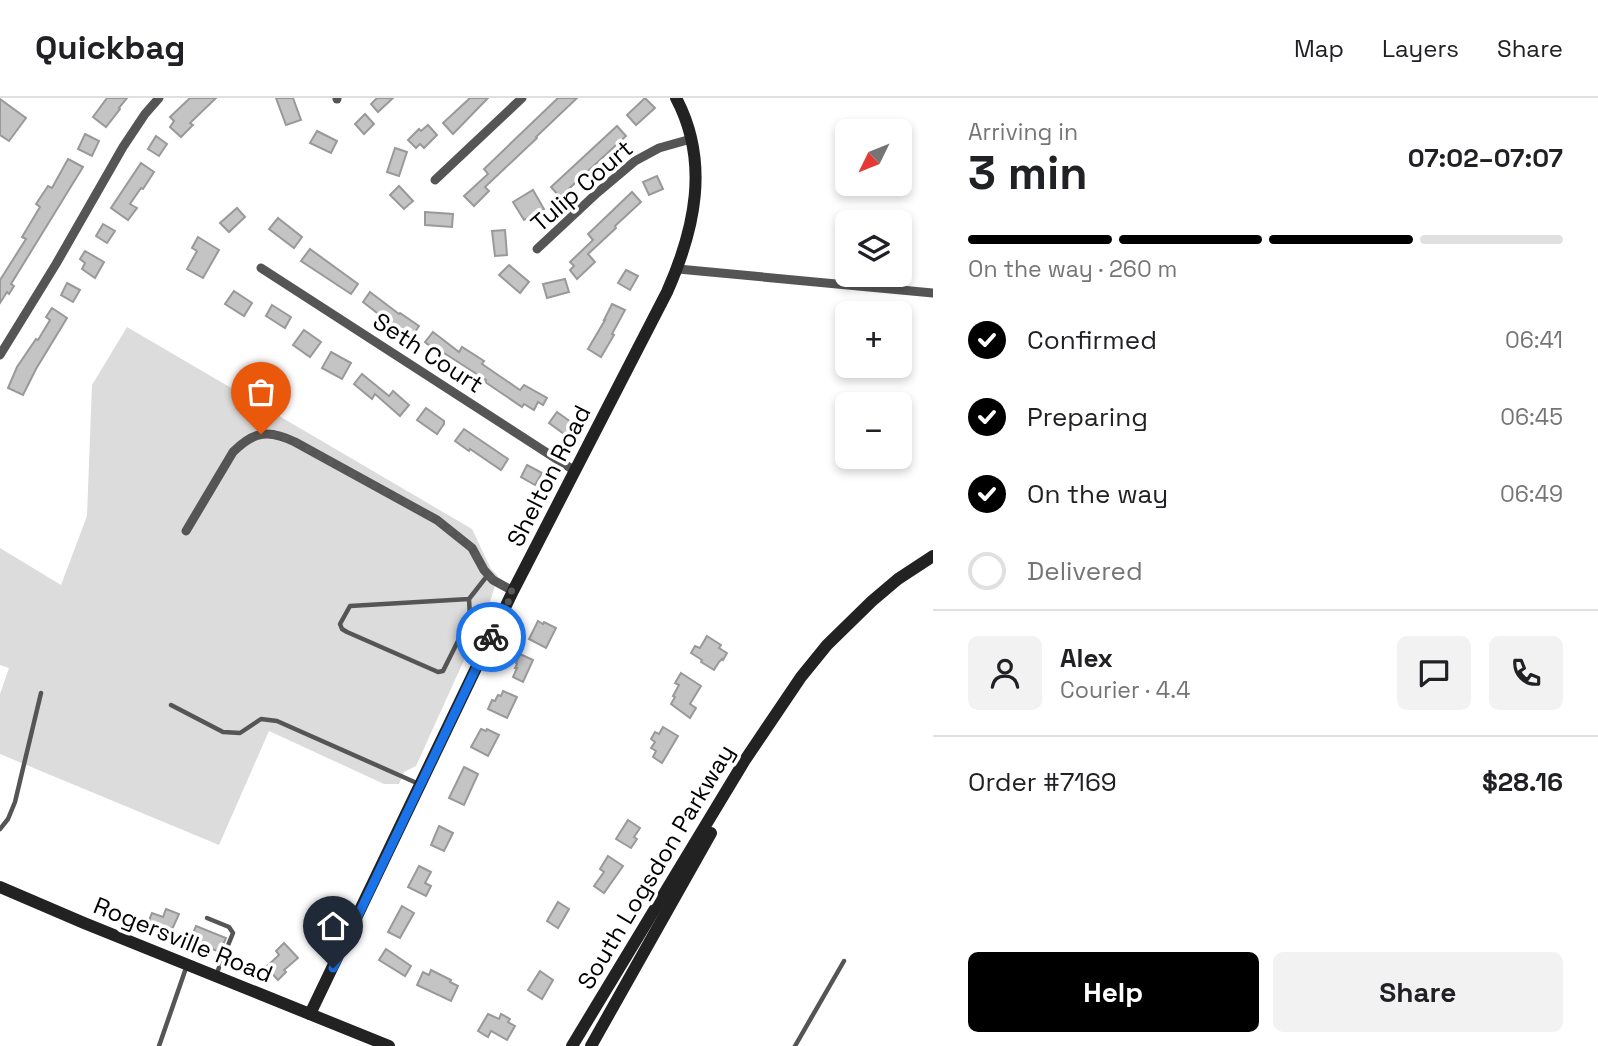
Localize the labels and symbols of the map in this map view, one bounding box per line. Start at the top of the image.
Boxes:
north arrow [835,119,912,196]
street label: Tulip Court [524,133,639,238]
street label: Seth Court [367,305,489,400]
pin [231,362,291,434]
street label: Shelton Road [500,400,597,552]
courier [456,602,526,672]
street label: South Logsdon Parkway [570,739,741,995]
street label: Rogersville Road [89,889,277,990]
pin [303,896,363,968]

